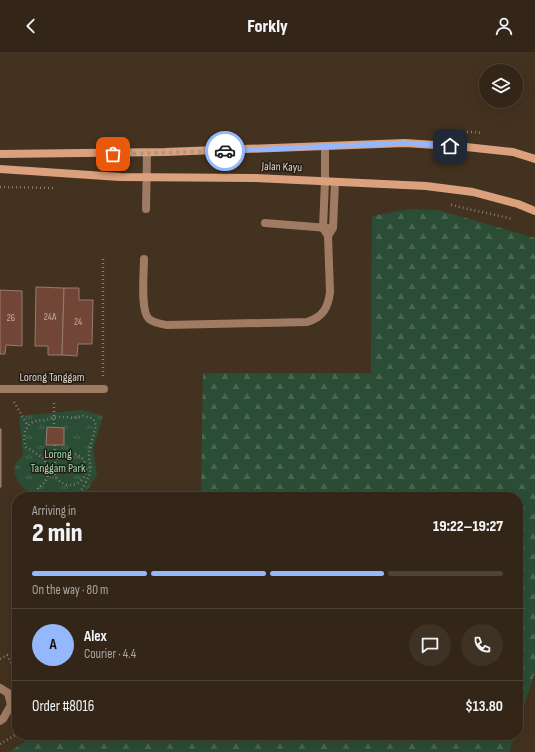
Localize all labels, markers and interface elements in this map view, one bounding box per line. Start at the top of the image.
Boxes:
icon: back [20,15,42,37]
icon: person [493,15,515,37]
text: Forkly [247,16,288,37]
map controls [479,64,523,108]
button: layers [479,64,523,108]
pin [433,129,467,163]
courier [205,131,245,171]
icon: home [439,135,461,157]
pin [96,137,130,171]
icon: car [214,140,236,162]
icon: bag [102,143,124,165]
street label: Jalan Kayu [260,159,303,175]
house number: 24A [44,311,57,323]
house number: 26 [7,312,15,324]
house number: 24 [74,316,82,328]
street label: Lorong Tanggam [20,370,85,385]
park label: Lorong Tanggam Park [30,447,86,476]
text: Arriving in [32,503,76,519]
text: 19:22–19:27 [433,517,503,536]
text: 2 min [32,518,82,549]
text: On the way · 80 m [32,582,108,598]
button: chat [409,624,451,666]
button: phone [461,624,503,666]
text: Alex [84,627,107,646]
text: A [49,635,57,654]
text: Courier · 4.4 [84,646,136,662]
text: Order #8016 [32,697,94,716]
text: $13.80 [465,697,503,716]

